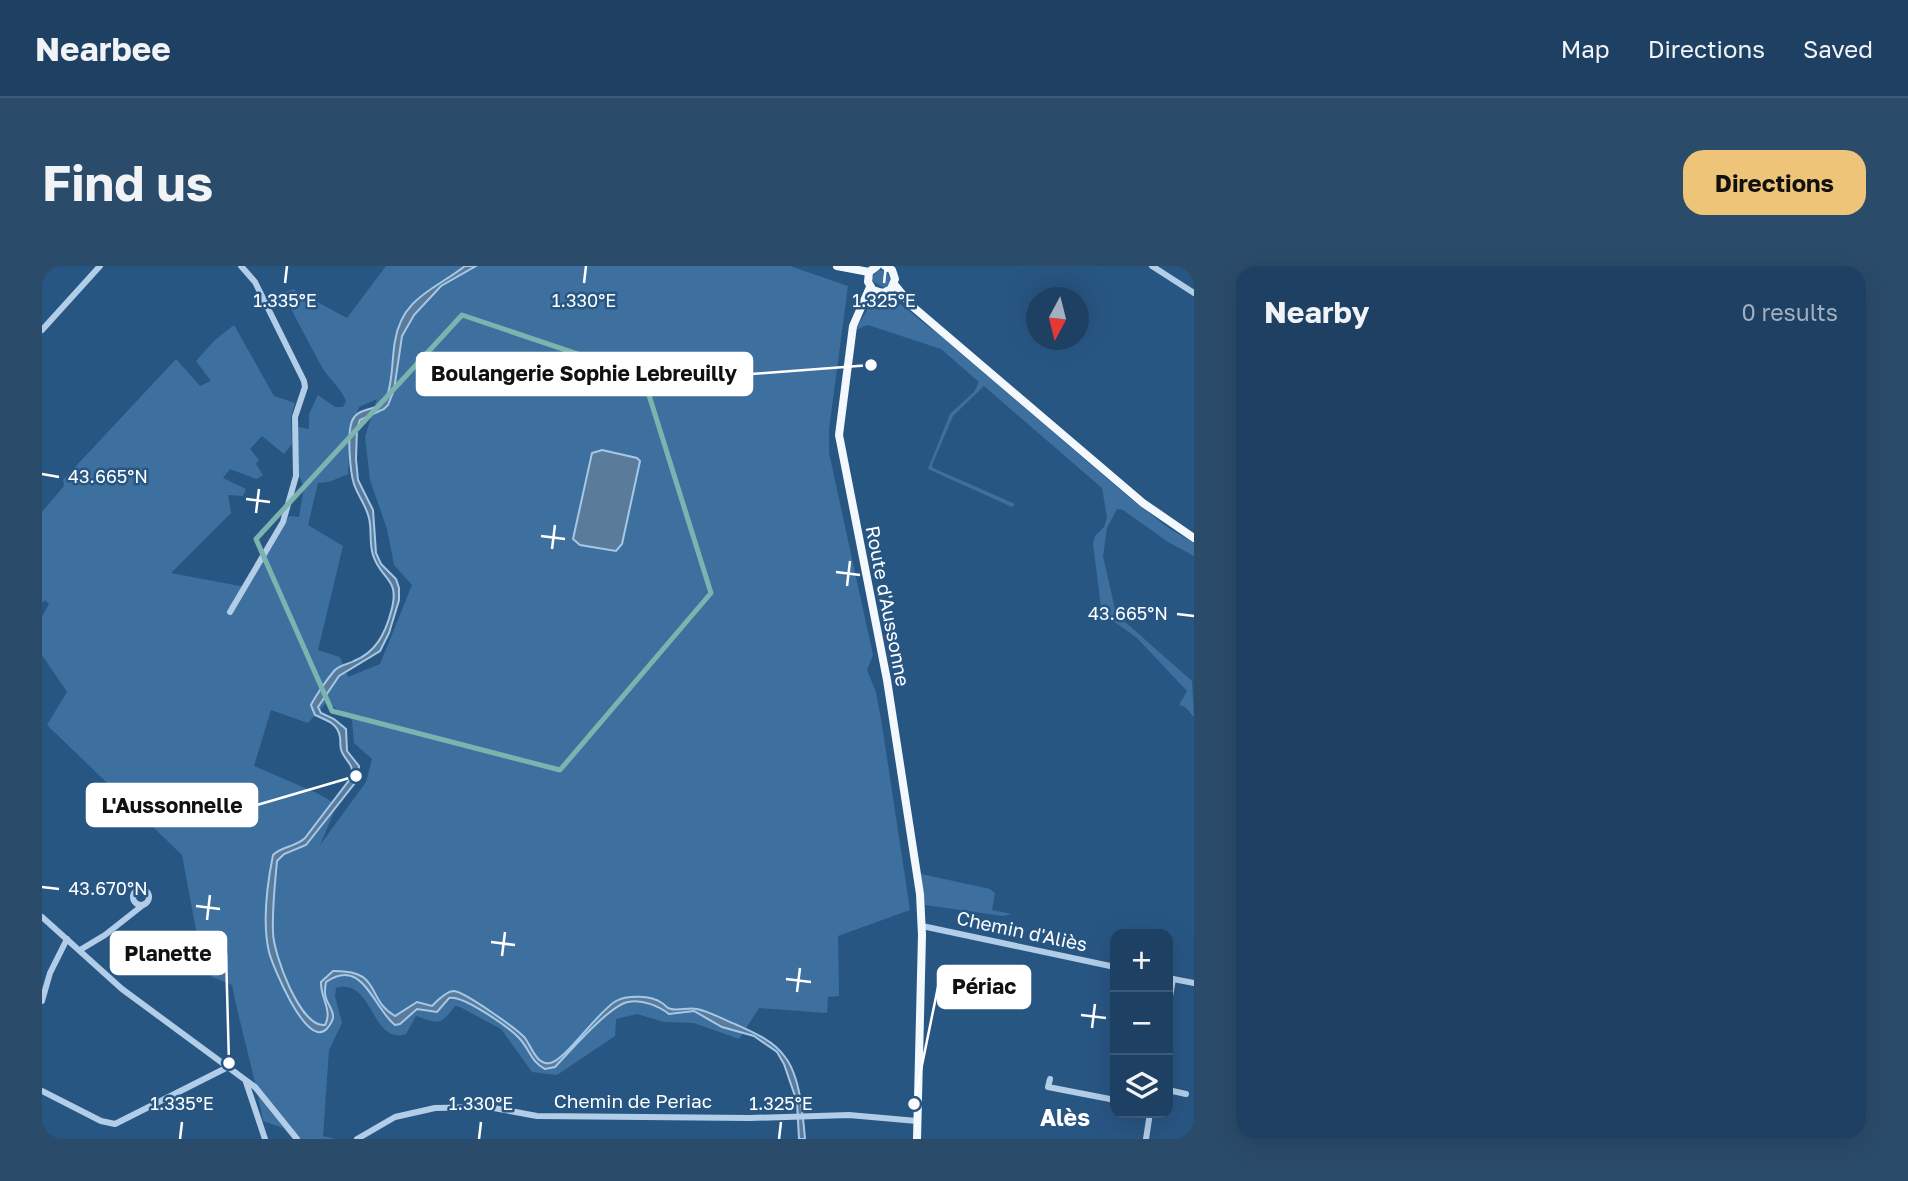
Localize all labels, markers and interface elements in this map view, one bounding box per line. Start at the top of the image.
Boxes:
text: Nearbee [35,29,171,68]
text: Map [1561,34,1610,63]
text: Directions [1648,34,1765,63]
text: Saved [1803,34,1873,63]
button: Directions [1683,150,1866,215]
text: Find us [42,153,213,212]
north arrow [1026,287,1089,350]
text: 1.335°E [253,289,317,311]
text: 1.330°E [552,289,616,311]
text: 1.325°E [852,289,916,311]
text: Nearby [1264,294,1369,330]
text: 0 results [1742,298,1838,326]
callout: Boulangerie Sophie Lebreuilly [417,353,752,395]
text: Boulangerie Sophie Lebreuilly [431,360,738,386]
text: 43.665°N [68,465,148,487]
street label: Route d'Aussonne [862,524,915,688]
text: 43.665°N [1088,602,1168,624]
callout: L'Aussonnelle [87,784,257,826]
text: L'Aussonnelle [101,792,243,818]
text: 43.670°N [68,877,148,899]
street label: Chemin d'Aliès [955,905,1090,956]
map controls [1110,929,1173,1118]
button: + [1110,929,1173,992]
callout: Planette [111,932,226,974]
text: Planette [124,940,212,966]
callout: Périac [938,966,1030,1008]
text: Périac [952,973,1016,999]
button: − [1110,992,1173,1055]
button: layers [1110,1055,1173,1118]
street label: Chemin de Periac [554,1089,712,1112]
text: 1.335°E [150,1092,214,1114]
text: 1.330°E [449,1092,513,1114]
text: 1.325°E [749,1092,813,1114]
district label: Alès [1040,1103,1090,1131]

